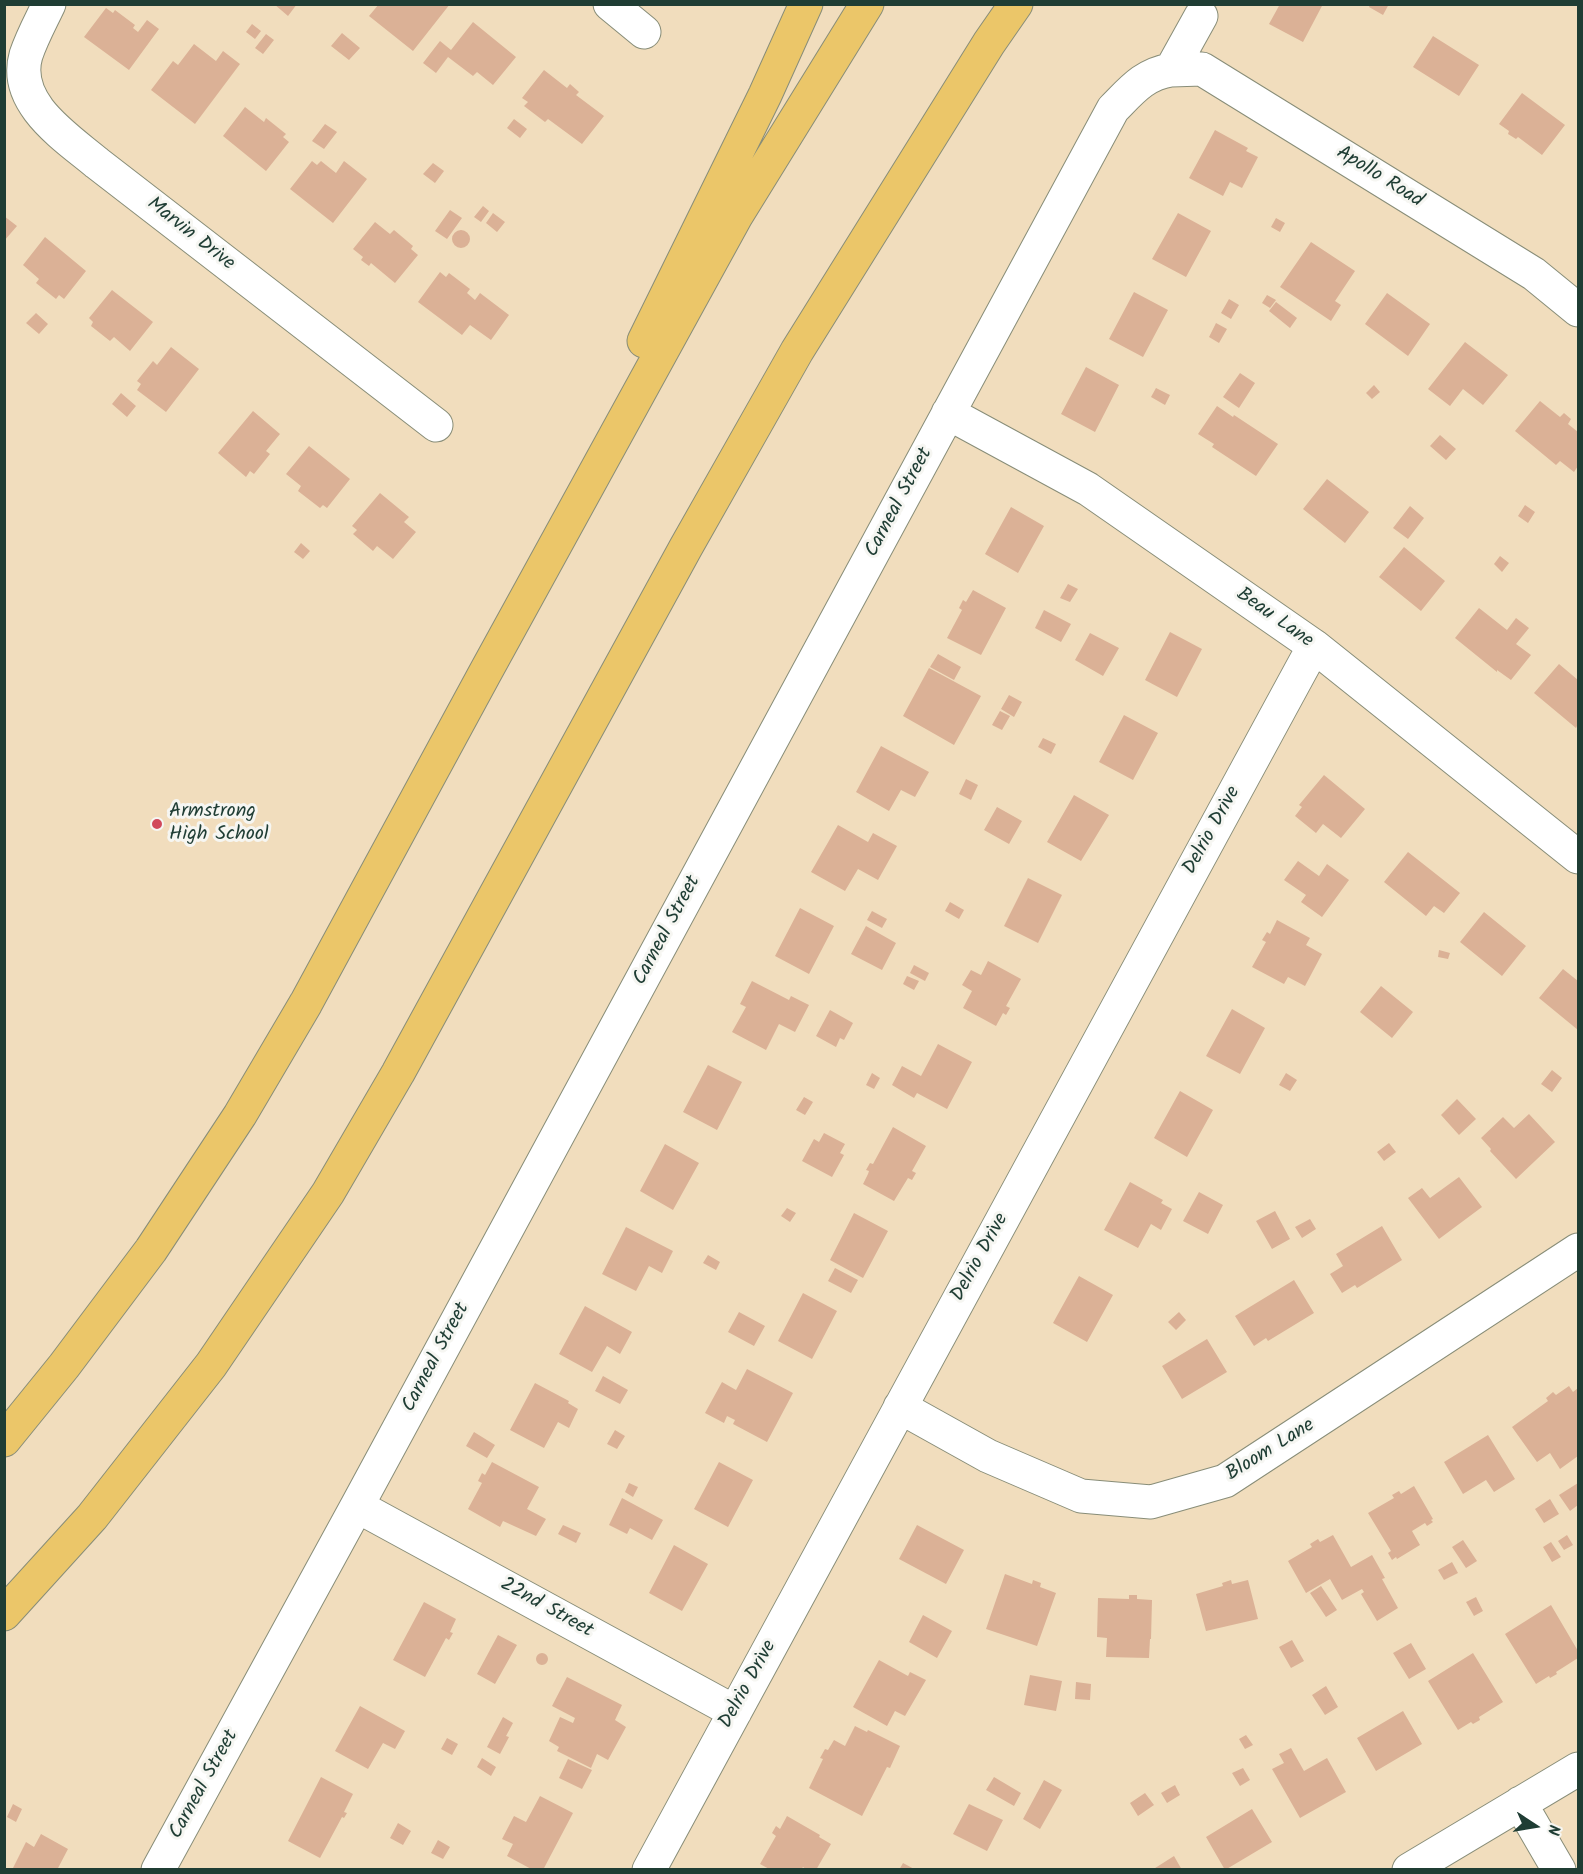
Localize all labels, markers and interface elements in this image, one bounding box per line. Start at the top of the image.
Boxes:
street label: Apollo Road [1331,142,1427,214]
street label: Marvin Drive [141,193,239,277]
street label: Carneal Street [861,444,939,562]
street label: Beau Lane [1231,584,1317,654]
street label: Delrio Drive [1179,783,1247,879]
place label: Armstrong High School [169,801,269,848]
marker: Armstrong High School [150,817,164,831]
street label: Carneal Street [629,872,707,990]
street label: Delrio Drive [947,1210,1015,1306]
street label: Carneal Street [398,1299,476,1417]
street label: Bloom Lane [1222,1414,1320,1488]
street label: 22nd Street [495,1574,597,1644]
street label: Delrio Drive [715,1637,783,1733]
street label: Carneal Street [165,1726,245,1844]
north arrow [1505,1796,1565,1856]
text: N [1540,1822,1566,1837]

